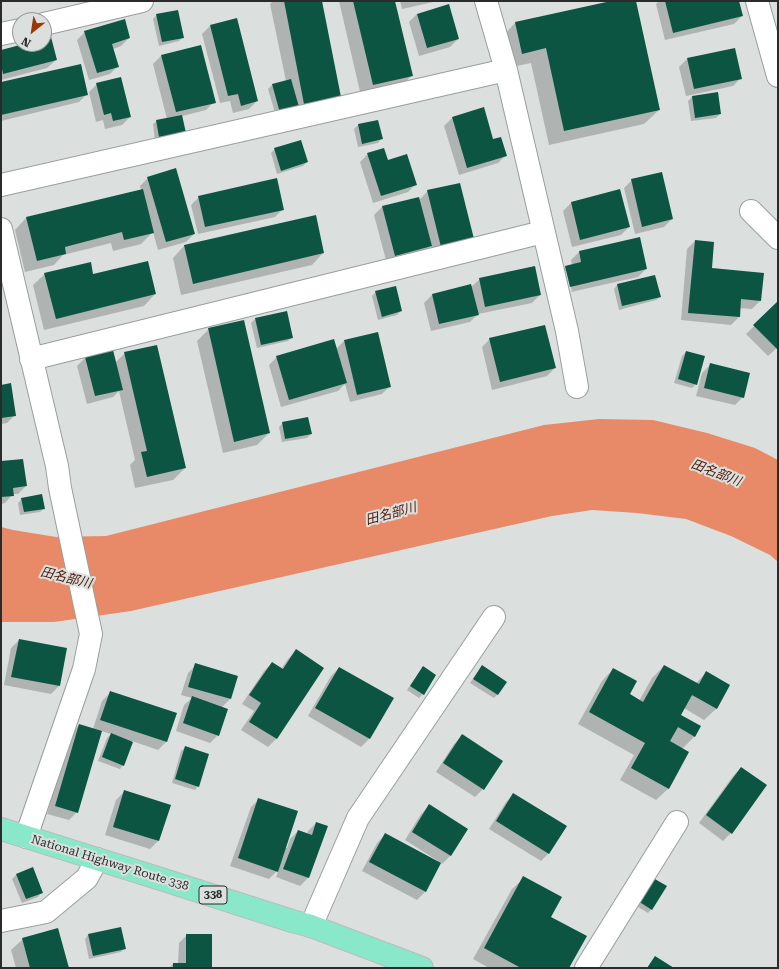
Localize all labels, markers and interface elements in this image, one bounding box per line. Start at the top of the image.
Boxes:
north arrow [12,12,52,52]
text: N [19,34,33,50]
water label: 田名部川 [689,456,743,490]
water label: 田名部川 [364,500,418,528]
water label: 田名部川 [39,564,93,592]
street label: National Highway Route 338 [29,832,191,894]
road number: 338 [199,886,227,904]

